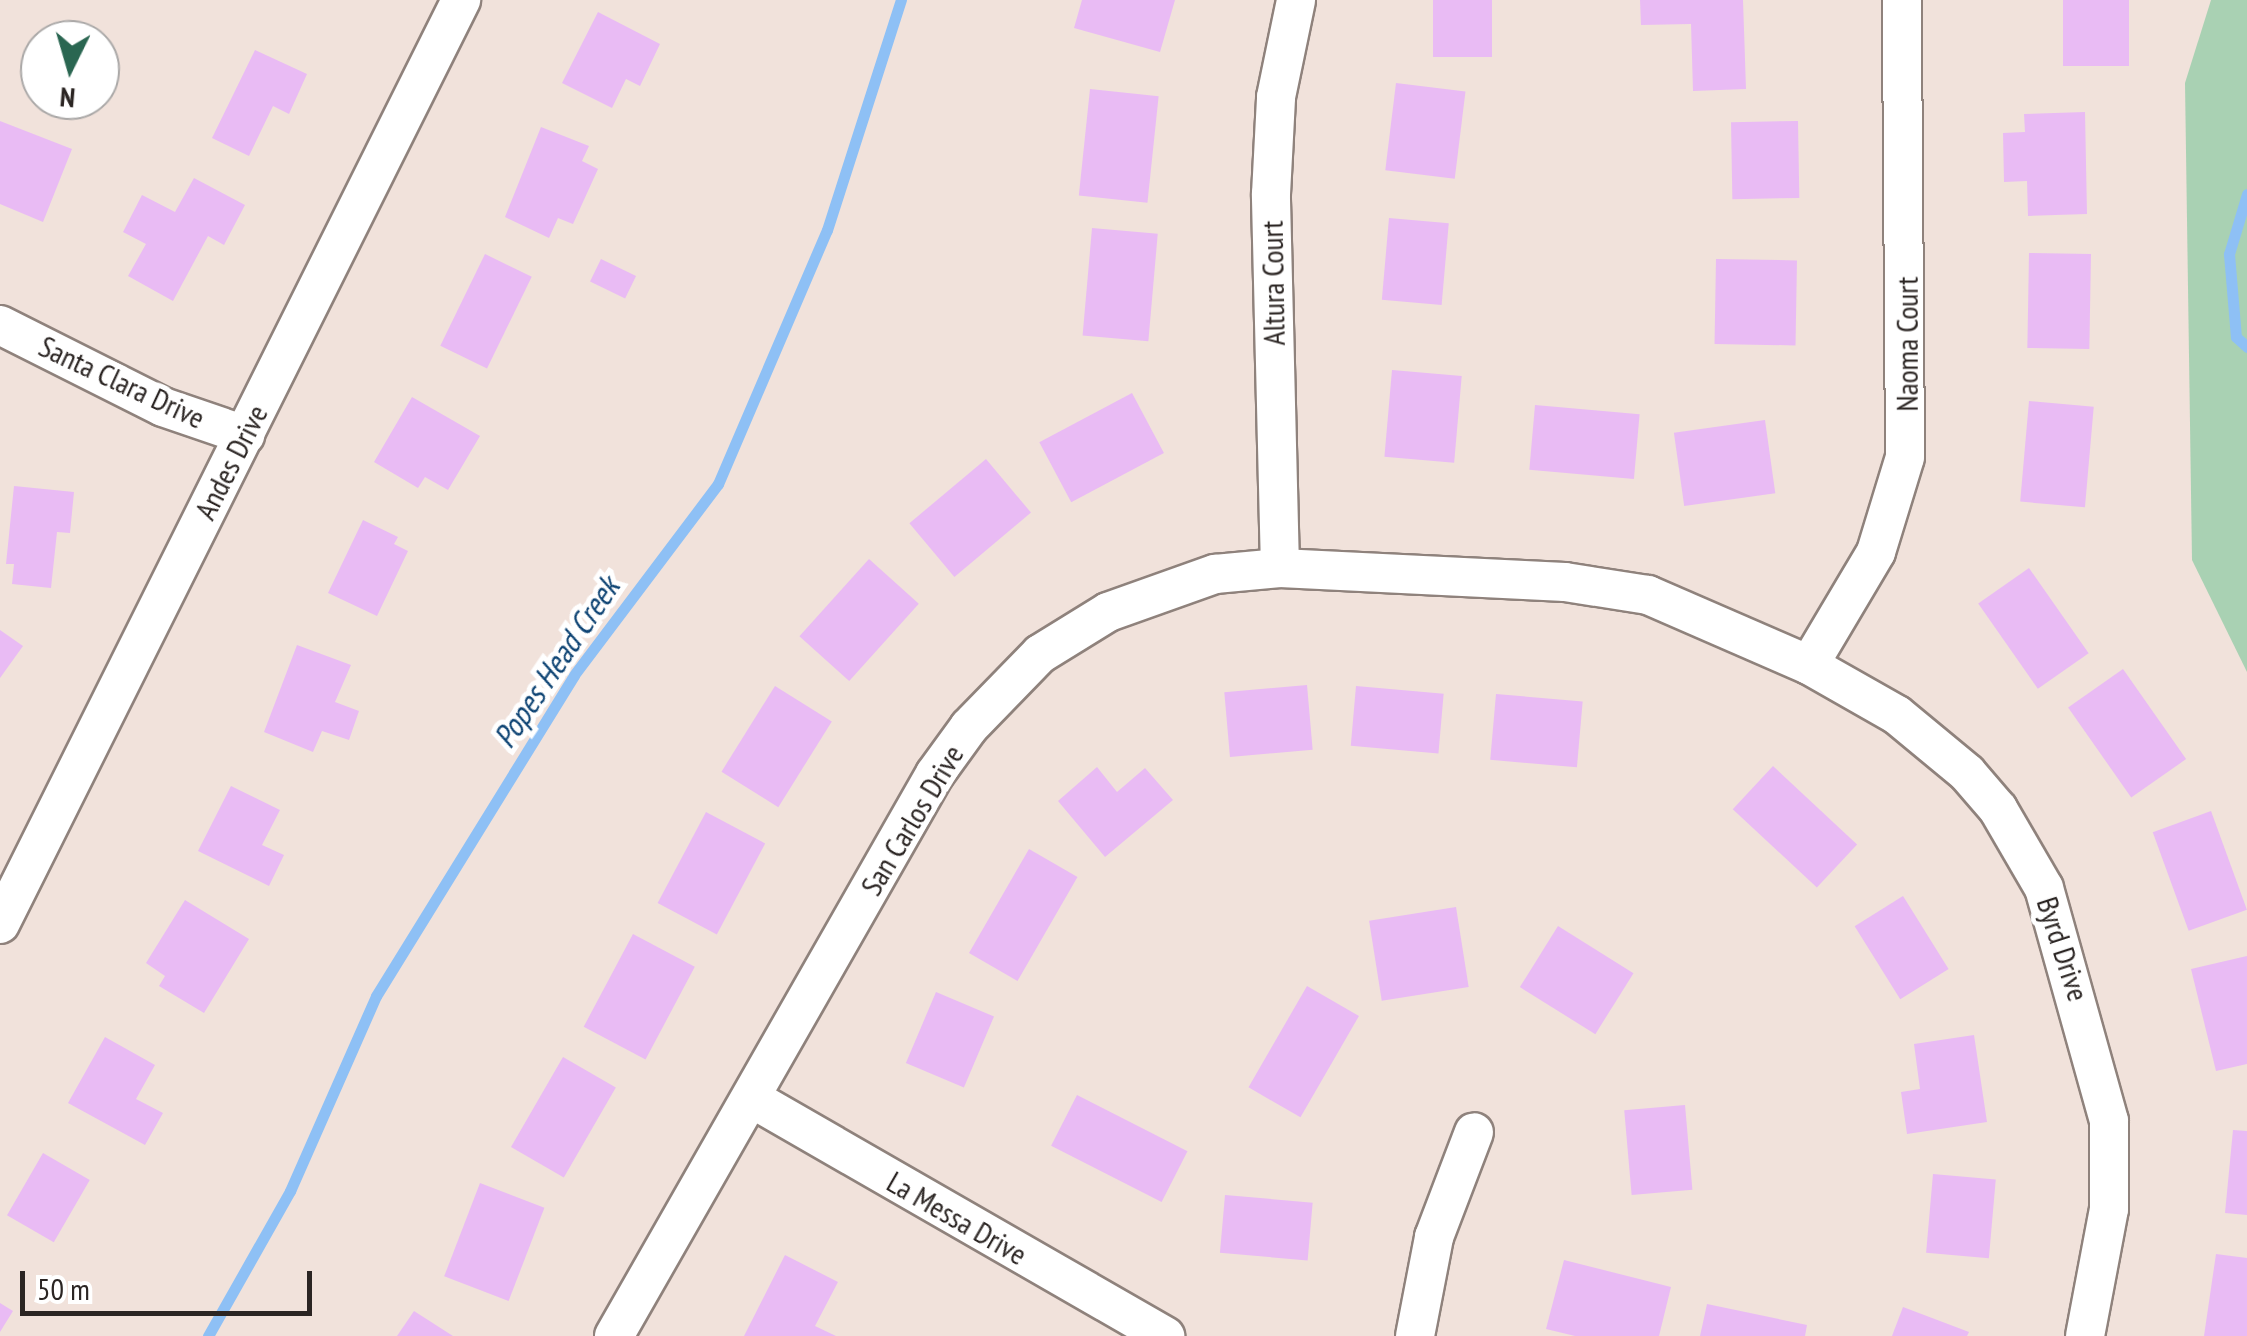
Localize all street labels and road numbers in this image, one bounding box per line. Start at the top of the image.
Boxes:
street label: Altura Court [1254,220,1292,346]
street label: Naoma Court [1889,276,1925,412]
street label: Santa Clara Drive [34,328,210,436]
street label: Andes Drive [187,399,275,525]
street label: San Carlos Drive [853,738,971,902]
street label: Byrd Drive [2029,892,2097,1006]
street label: La Messa Drive [881,1164,1033,1272]

